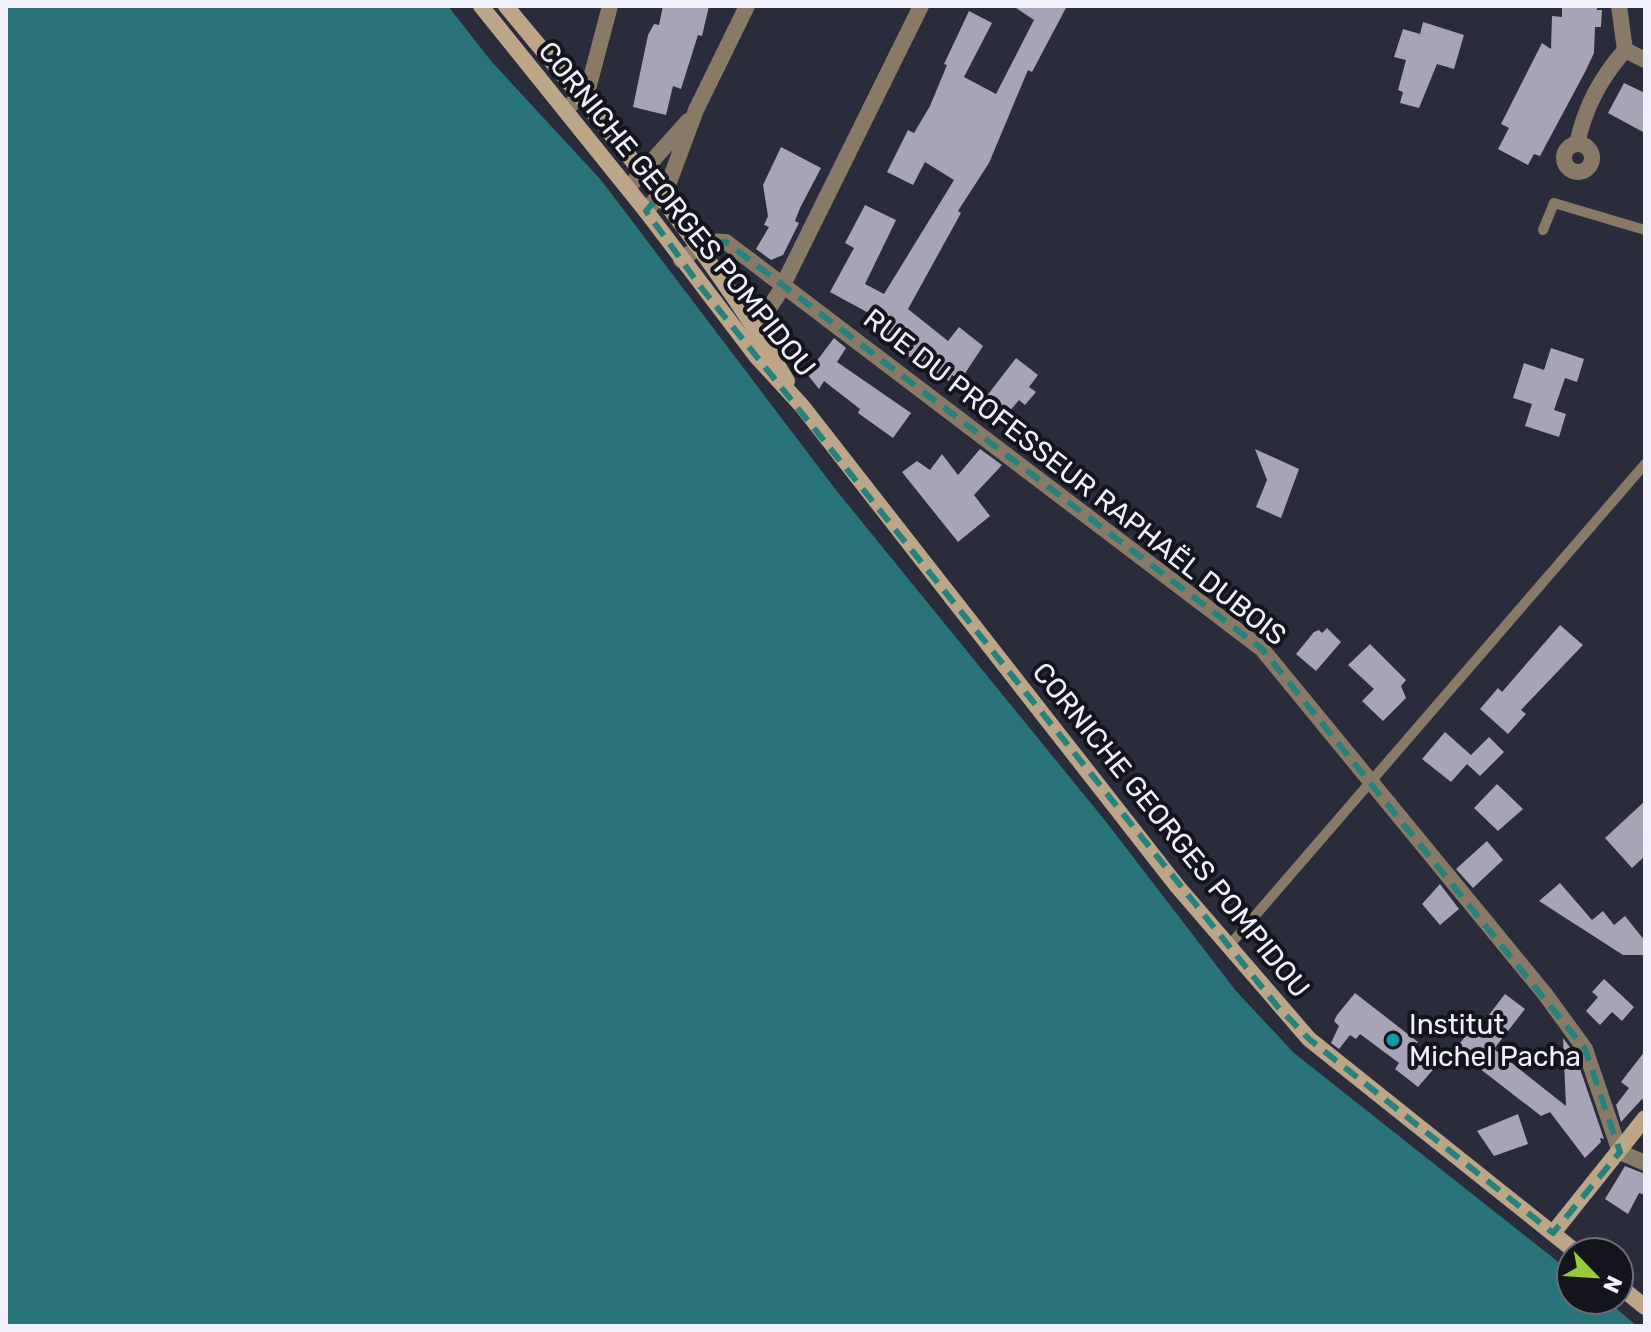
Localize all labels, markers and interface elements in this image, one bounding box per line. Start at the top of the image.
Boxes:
street label: CORNICHE GEORGES POMPIDOU [532,35,822,383]
street label: RUE DU PROFESSEUR RAPHAËL DUBOIS [857,302,1293,652]
street label: CORNICHE GEORGES POMPIDOU [1026,656,1316,1004]
place label: Institut Michel Pacha [1409,1008,1581,1073]
marker: Institut Michel Pacha [1384,1031,1402,1049]
north arrow [1555,1236,1635,1316]
text: N [1597,1271,1628,1297]

